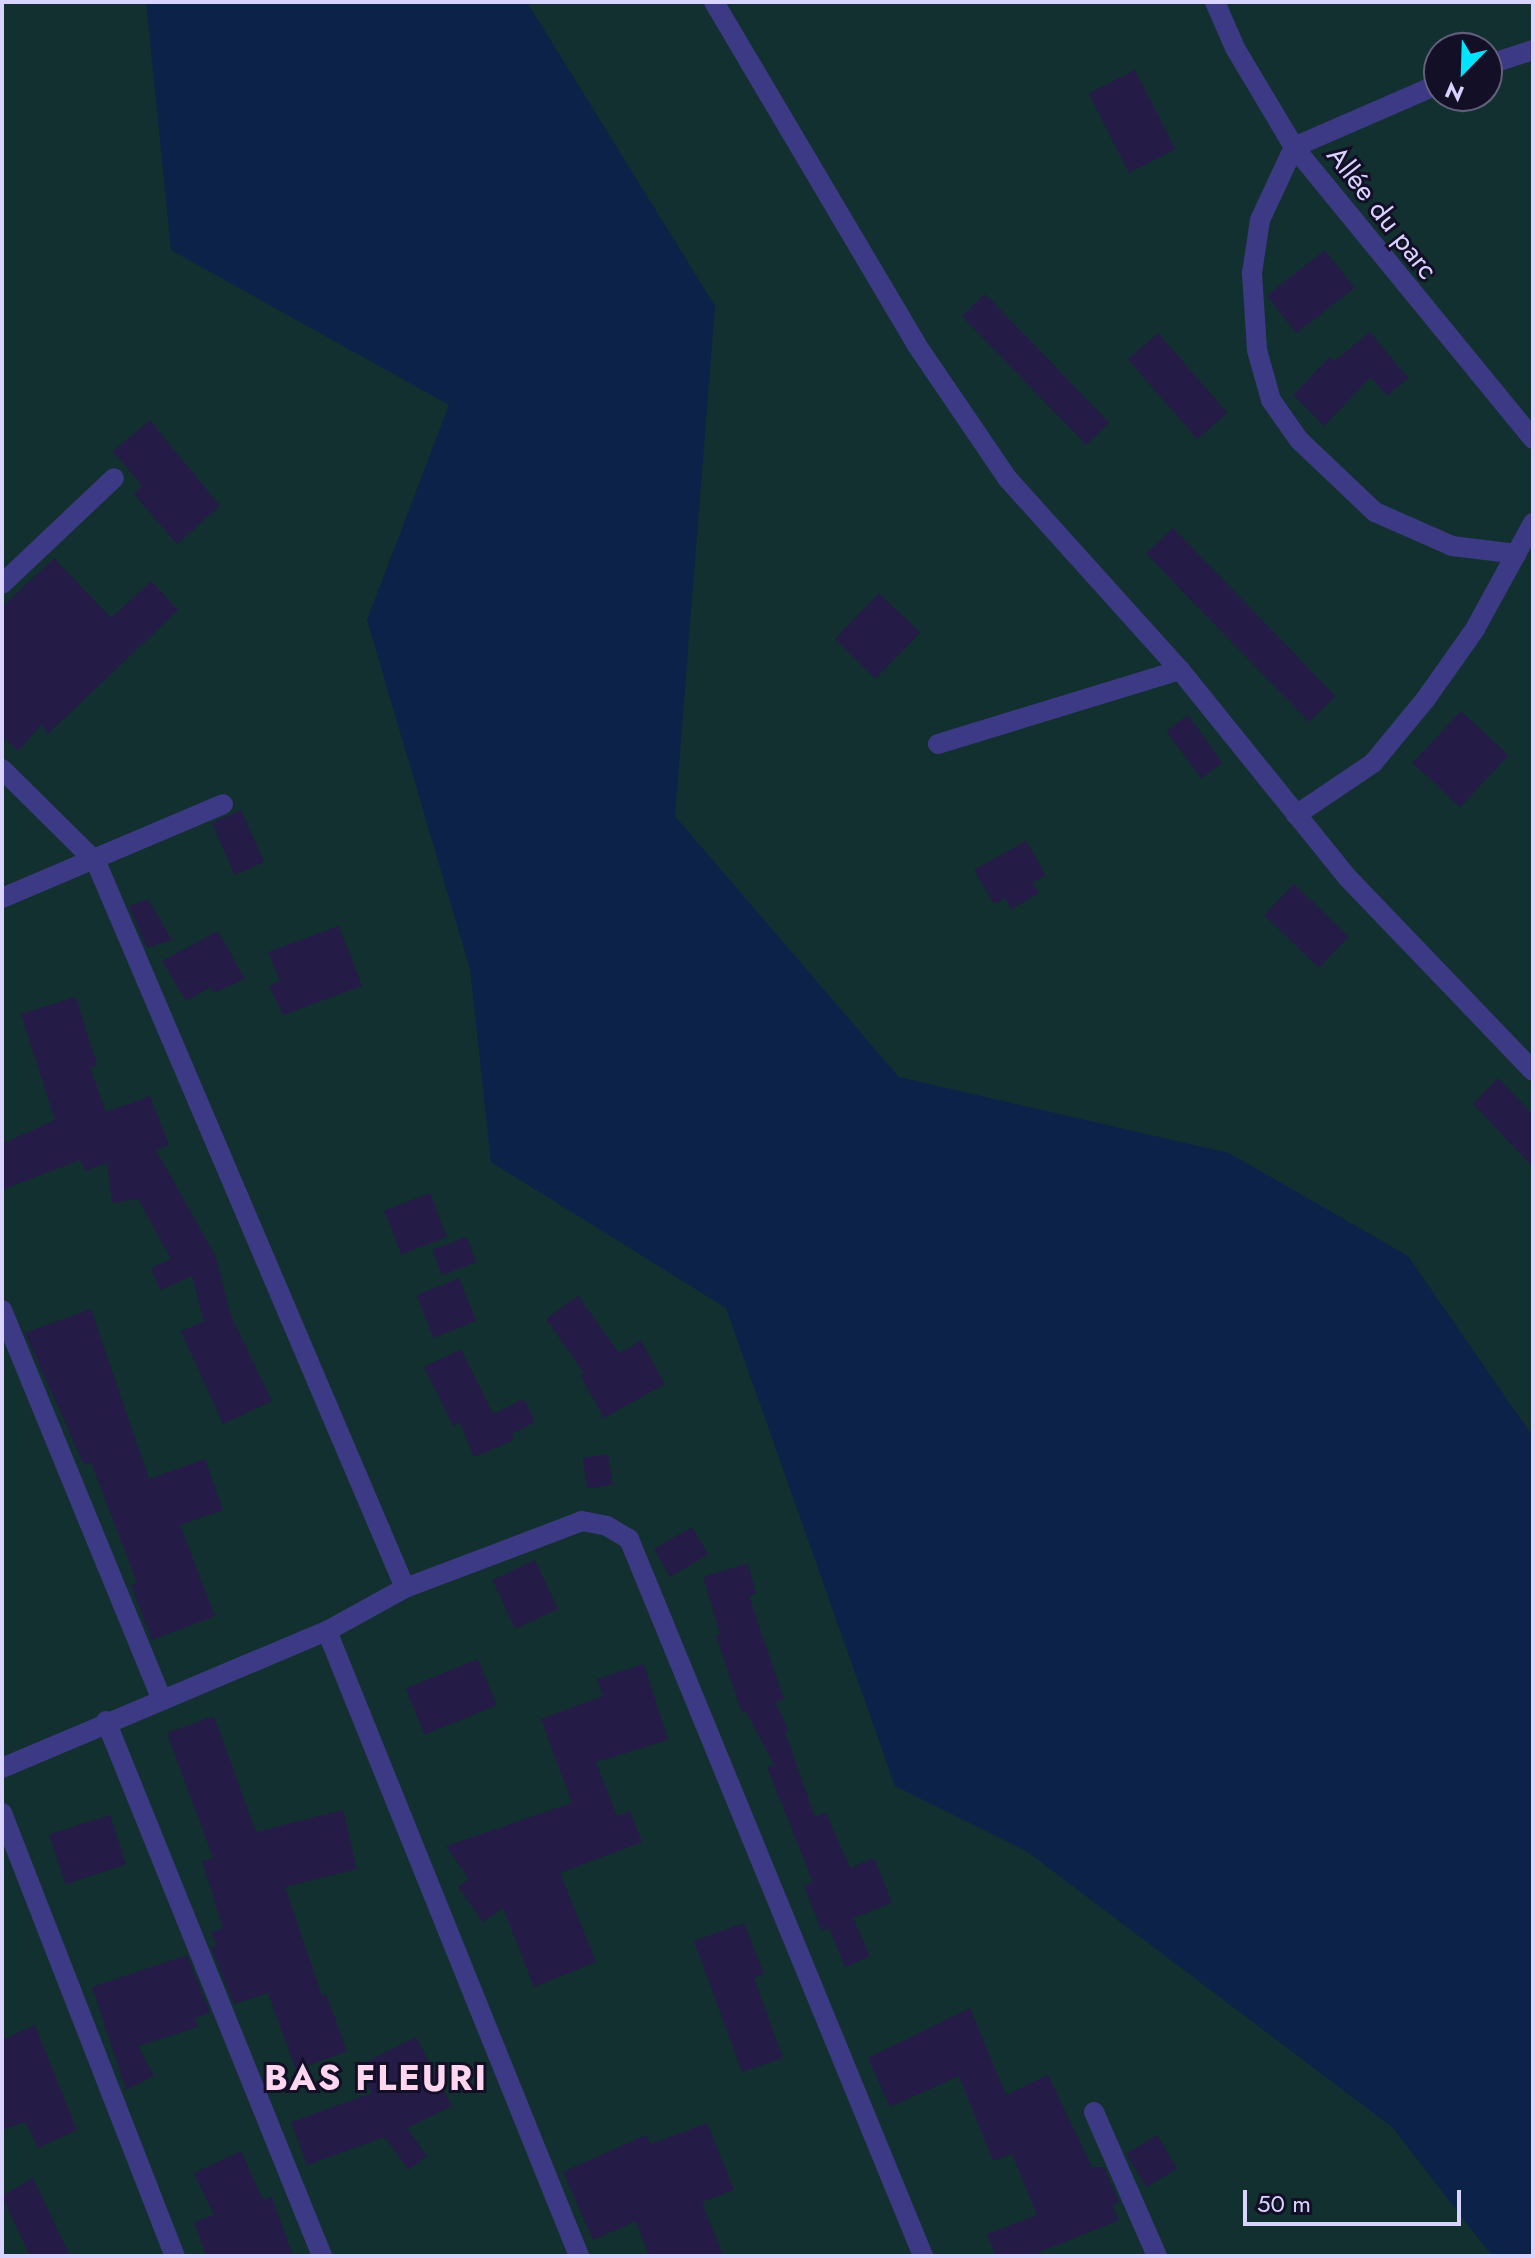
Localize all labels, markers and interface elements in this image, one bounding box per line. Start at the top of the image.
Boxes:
north arrow [1423,32,1503,112]
text: N [1440,74,1469,110]
street label: Allée du parc [1320,140,1444,286]
district label: BAS FLEURI [264,2056,488,2100]
scale bar [1247,2174,1465,2224]
text: 50 m [1257,2186,1311,2221]

